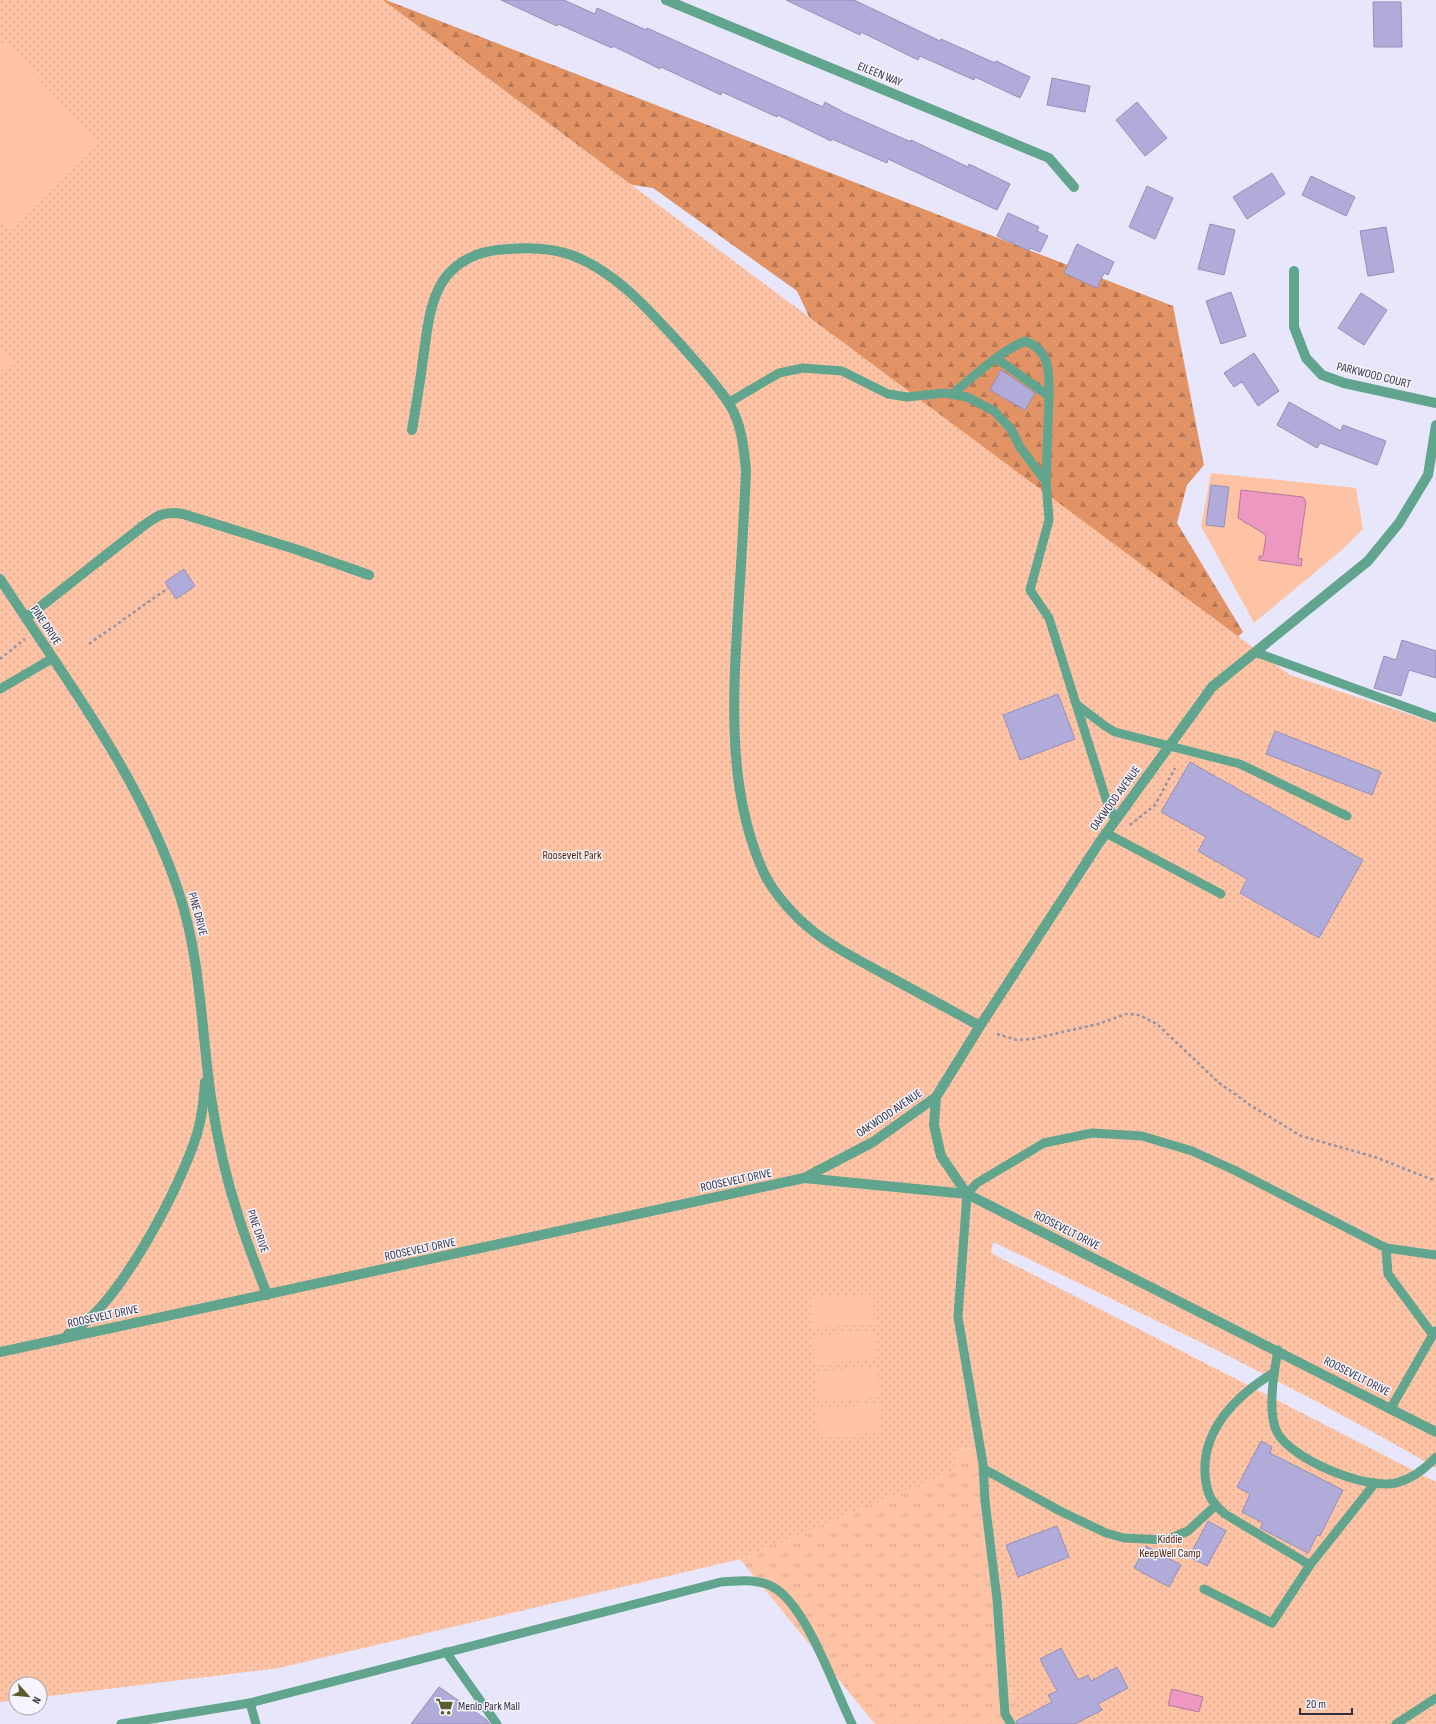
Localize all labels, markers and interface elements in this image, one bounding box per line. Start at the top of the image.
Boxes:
street label: EILEEN WAY [855,59,904,90]
street label: PARKWOOD COURT [1335,359,1413,392]
street label: PINE DRIVE [27,603,64,648]
street label: OAKWOOD AVENUE [1087,763,1144,833]
park label: Roosevelt Park [542,848,602,863]
street label: PINE DRIVE [184,891,211,938]
street label: OAKWOOD AVENUE [854,1086,925,1141]
street label: ROOSEVELT DRIVE [699,1166,773,1195]
street label: ROOSEVELT DRIVE [1031,1207,1102,1254]
street label: PINE DRIVE [243,1208,272,1255]
street label: ROOSEVELT DRIVE [383,1235,457,1264]
street label: ROOSEVELT DRIVE [66,1302,140,1331]
street label: ROOSEVELT DRIVE [1321,1353,1392,1400]
park label: Kiddie KeepWell Camp [1139,1532,1201,1561]
north arrow [8,1676,48,1716]
scale bar [1300,1690,1352,1716]
text: N [29,1695,44,1706]
supermarket icon: Menlo Park Mall [435,1696,455,1716]
text: 20 m [1306,1697,1326,1712]
place label: Menlo Park Mall [458,1699,520,1714]

